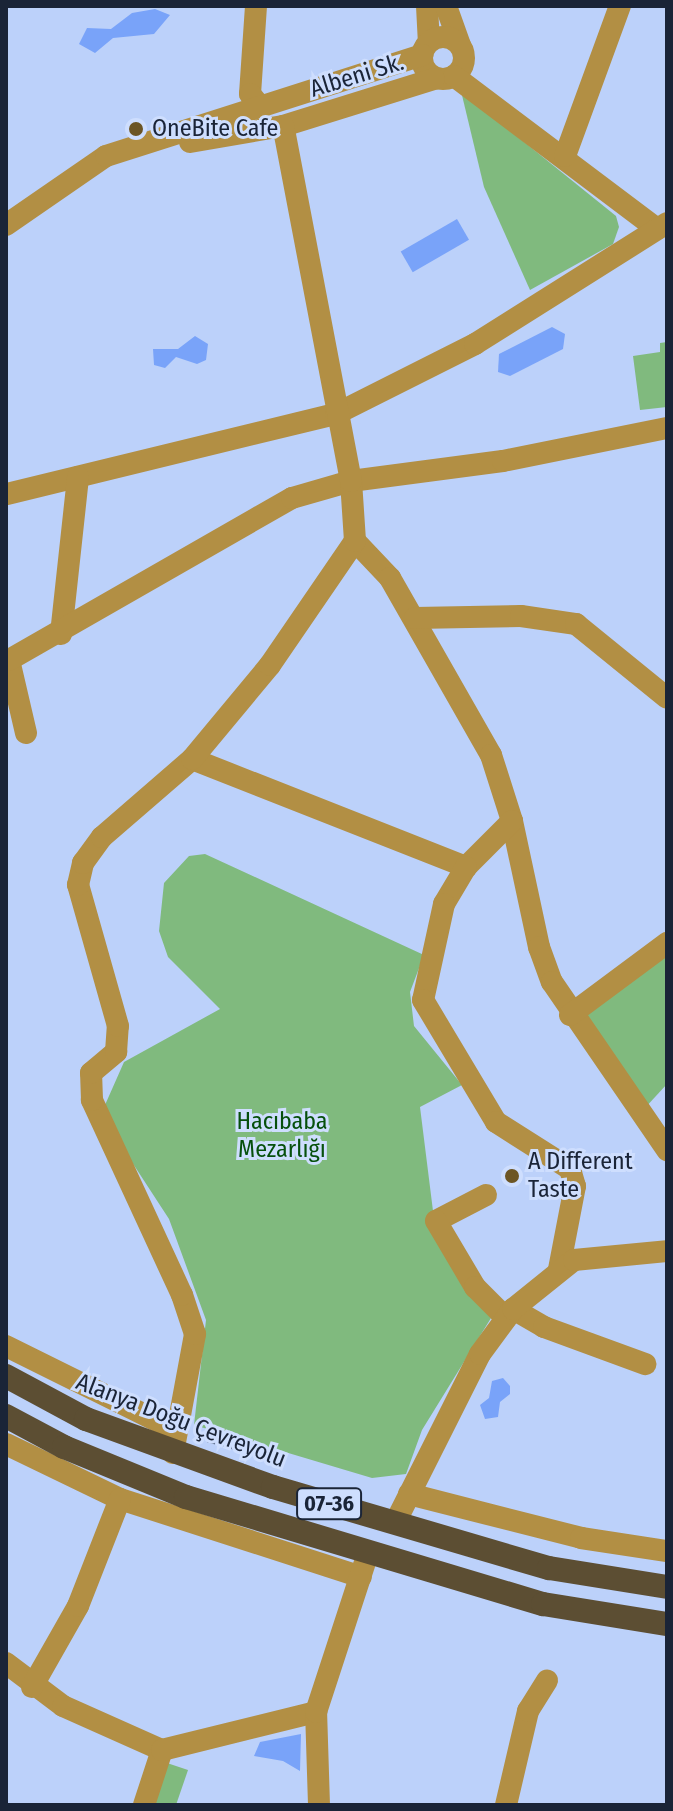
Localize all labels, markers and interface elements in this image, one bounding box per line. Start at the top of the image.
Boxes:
street label: Albeni Sk. [307,48,407,104]
place label: OneBite Cafe [152,115,278,143]
marker: OneBite Cafe [127,120,145,138]
park label: Hacıbaba Mezarlığı [236,1108,328,1164]
place label: A Different Taste [528,1148,633,1204]
marker: A Different Taste [503,1167,521,1185]
street label: Alanya Doğu Çevreyolu [72,1368,290,1474]
road number: 07-36 [295,1486,363,1522]

